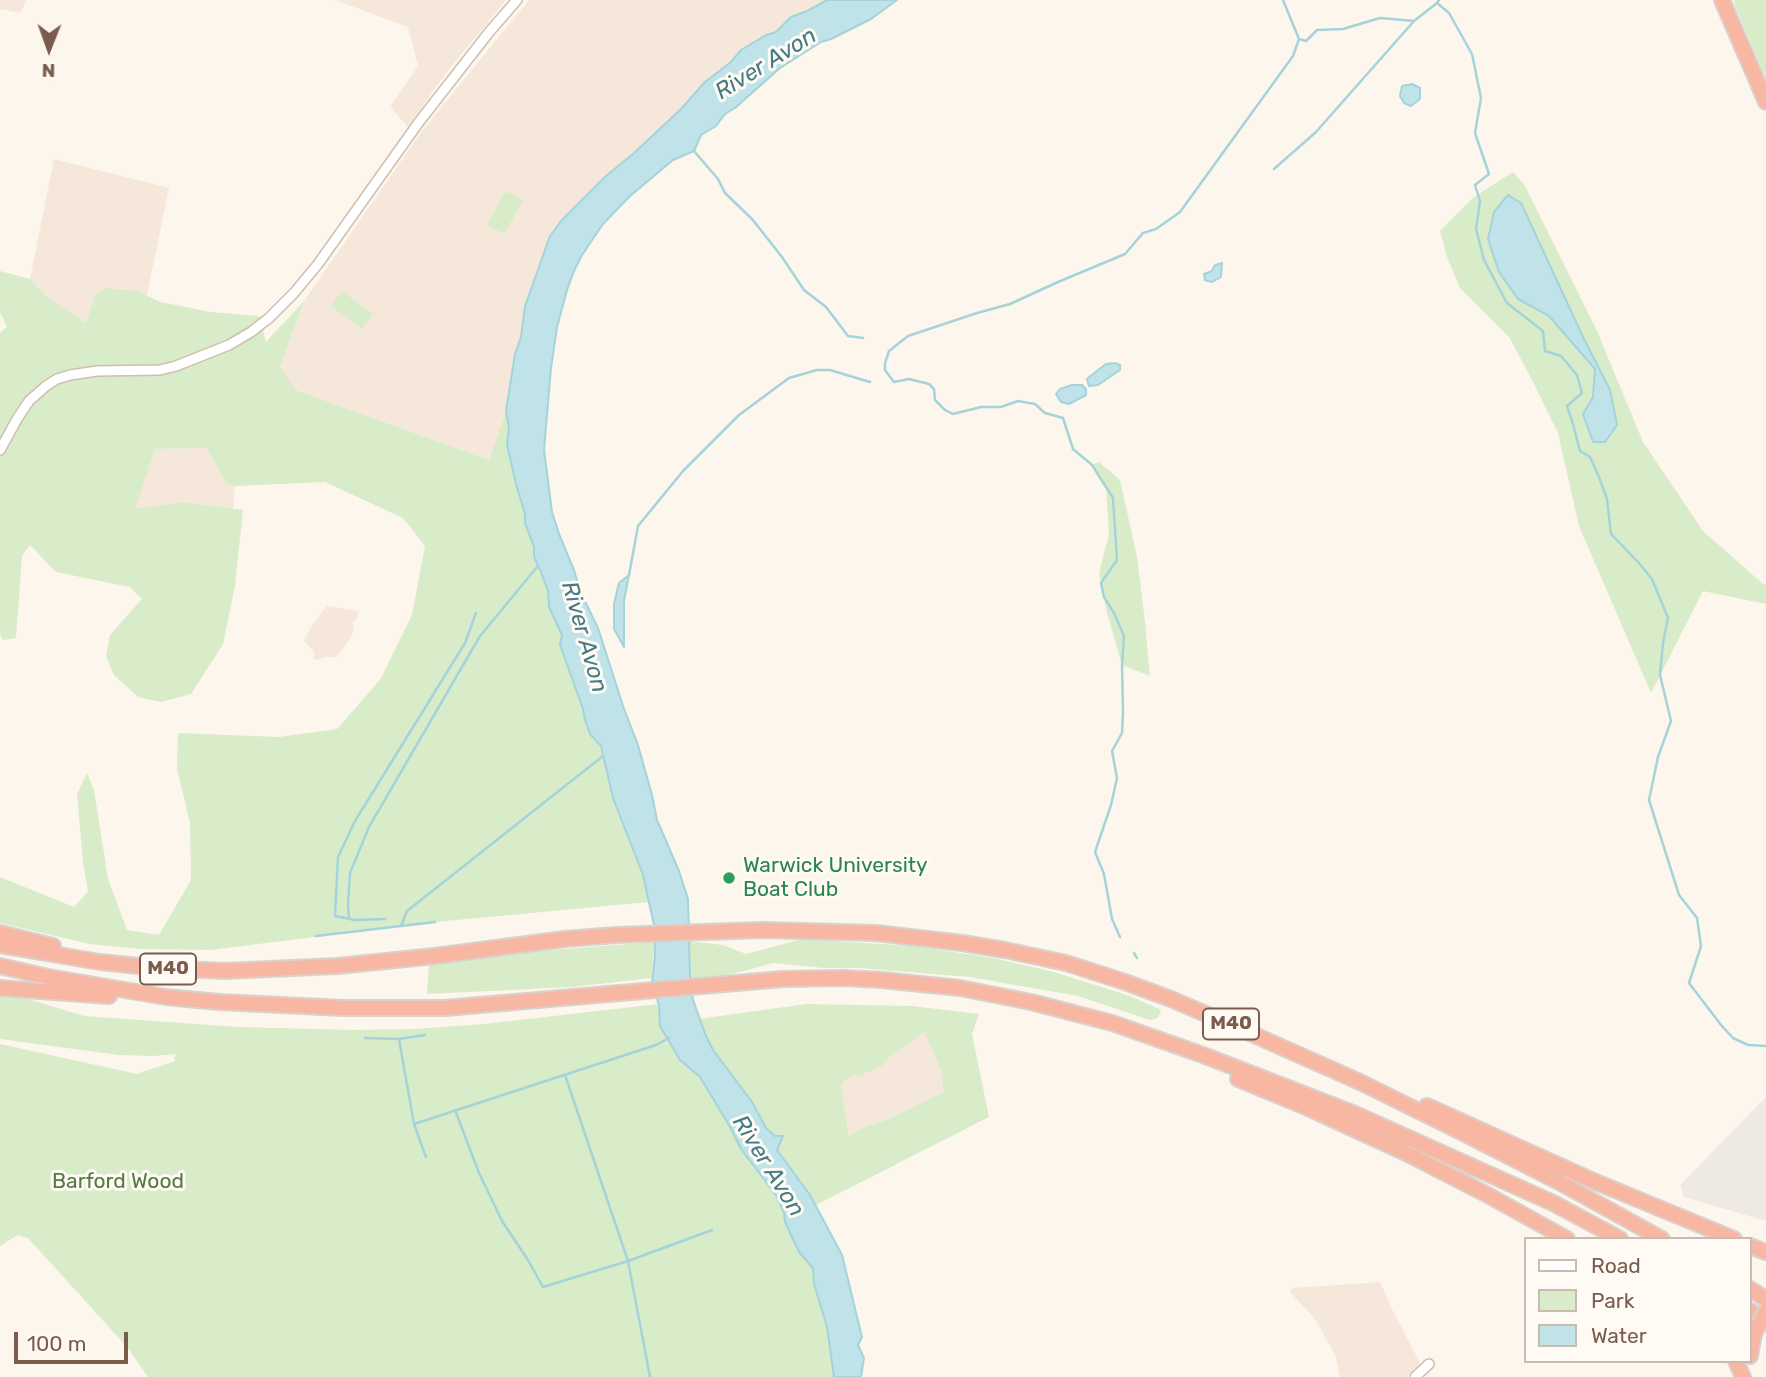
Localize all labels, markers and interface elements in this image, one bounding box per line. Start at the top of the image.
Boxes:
north arrow [14,14,84,84]
water label: River Avon [710,22,822,106]
text: N [42,59,56,82]
water label: River Avon [555,578,613,696]
place label: Warwick University Boat Club [743,853,928,903]
marker: Warwick University Boat Club [721,870,737,886]
road number: M40 [140,953,196,984]
road number: M40 [1203,1008,1259,1040]
water label: River Avon [726,1110,810,1222]
park label: Barford Wood [52,1169,184,1195]
legend [1524,1237,1752,1363]
text: Road [1591,1253,1641,1278]
text: Park [1591,1288,1635,1313]
scale bar [18,1318,131,1362]
text: Water [1591,1323,1647,1348]
text: 100 m [27,1331,86,1356]

